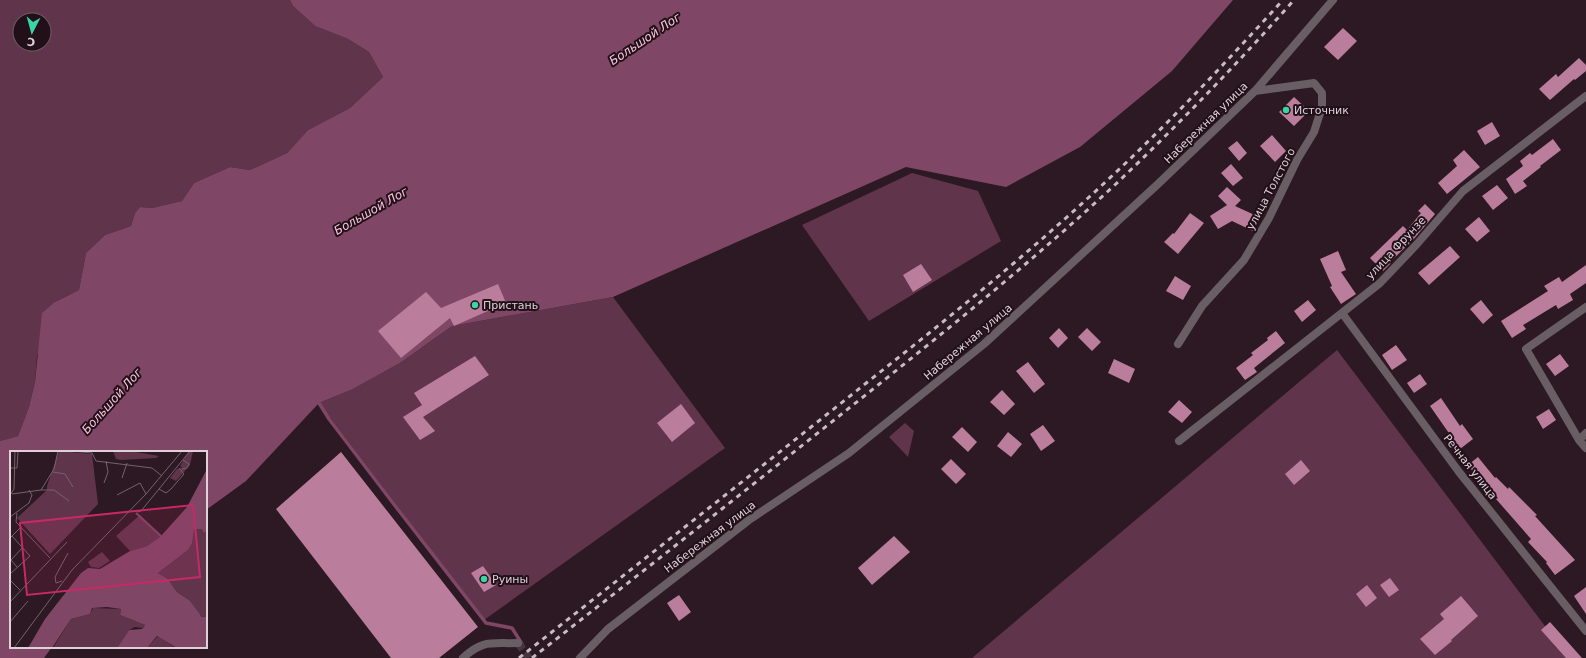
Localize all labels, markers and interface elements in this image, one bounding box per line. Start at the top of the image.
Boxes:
water label: Большой Лог [607,10,684,68]
north arrow [12,12,52,52]
text: С [26,35,36,48]
street label: Набережная улица [1161,80,1251,166]
place label: Источник [1294,104,1349,117]
marker: Источник [1281,105,1291,115]
street label: улица Толстого [1244,146,1298,232]
water label: Большой Лог [332,184,411,238]
street label: улица Фрунзе [1364,214,1429,282]
place label: Пристань [483,299,538,312]
marker: Пристань [470,300,480,310]
street label: Набережная улица [921,301,1015,383]
water label: Большой Лог [79,365,145,436]
street label: Речная улица [1441,432,1499,502]
inset map [10,451,207,648]
street label: Набережная улица [662,498,758,576]
place label: Руины [492,573,528,586]
marker: Руины [479,574,489,584]

